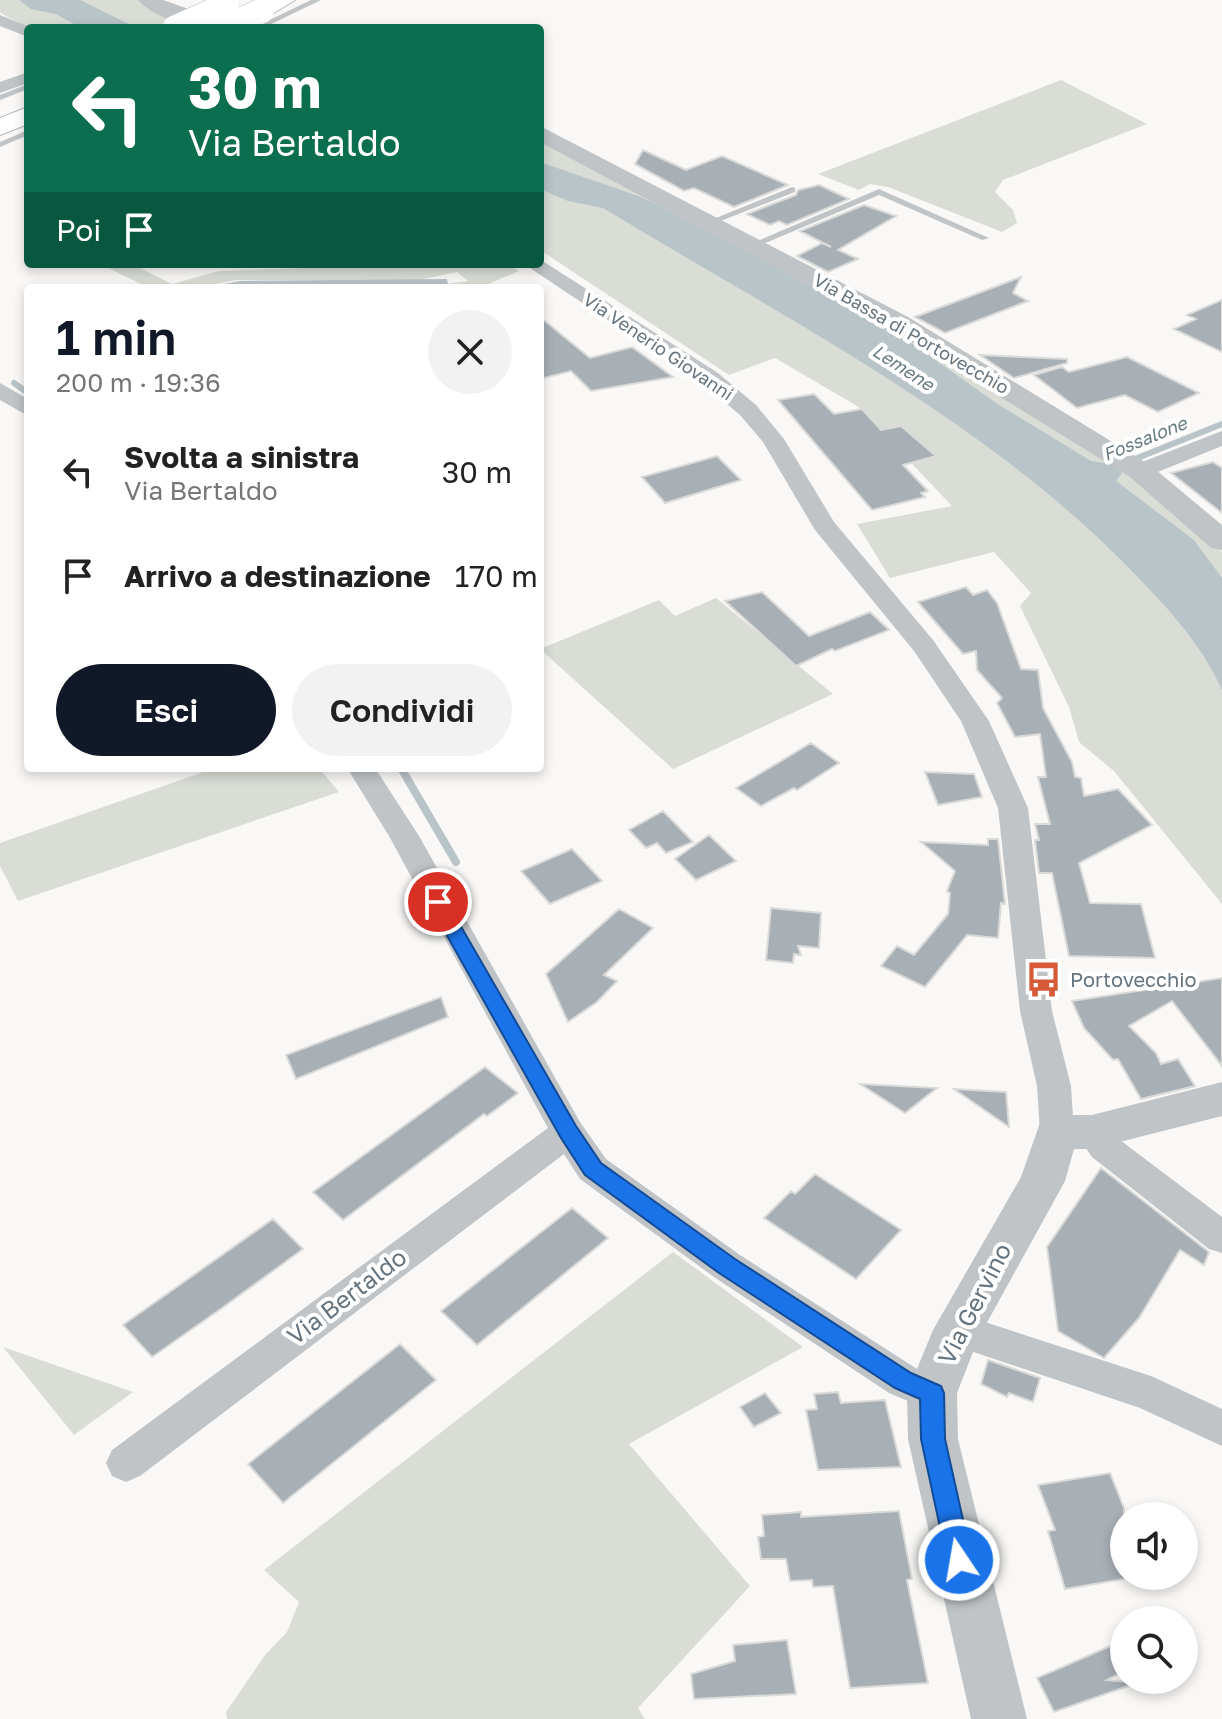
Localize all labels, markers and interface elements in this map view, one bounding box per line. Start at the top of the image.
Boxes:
text: 30 m [188,53,322,120]
icon: left [56,56,160,160]
text: Via Bertaldo [188,121,401,164]
icon: arrive [117,208,161,252]
text: Poi [56,212,101,248]
street label: Via Bassa di Portovecchio [810,268,1013,398]
street label: Via Venerio Giovanni [579,288,738,405]
text: 1 min [56,308,176,366]
button: close [428,310,512,394]
water label: Lemene [869,339,940,396]
text: 200 m · 19:36 [56,367,221,398]
water label: Fossalone [1099,411,1191,465]
text: Svolta a sinistra [124,439,359,475]
icon: left [56,450,100,494]
text: 30 m [442,454,512,490]
text: Via Bertaldo [124,475,277,506]
icon: arrive [56,554,100,598]
text: Arrivo a destinazione [124,558,431,594]
text: 170 m [455,558,538,594]
button: Esci [56,664,276,756]
button: Condividi [292,664,512,756]
pin [404,868,472,936]
icon: arrive [416,880,460,924]
bus stop icon: Portovecchio [1025,961,1063,999]
place label: Portovecchio [1070,967,1197,991]
street label: Via Gervino [931,1238,1017,1369]
street label: Via Bertaldo [281,1242,411,1350]
map controls [1110,1502,1198,1694]
button: sound [1110,1502,1198,1590]
position arrow [917,1518,1001,1602]
button: search [1110,1606,1198,1694]

